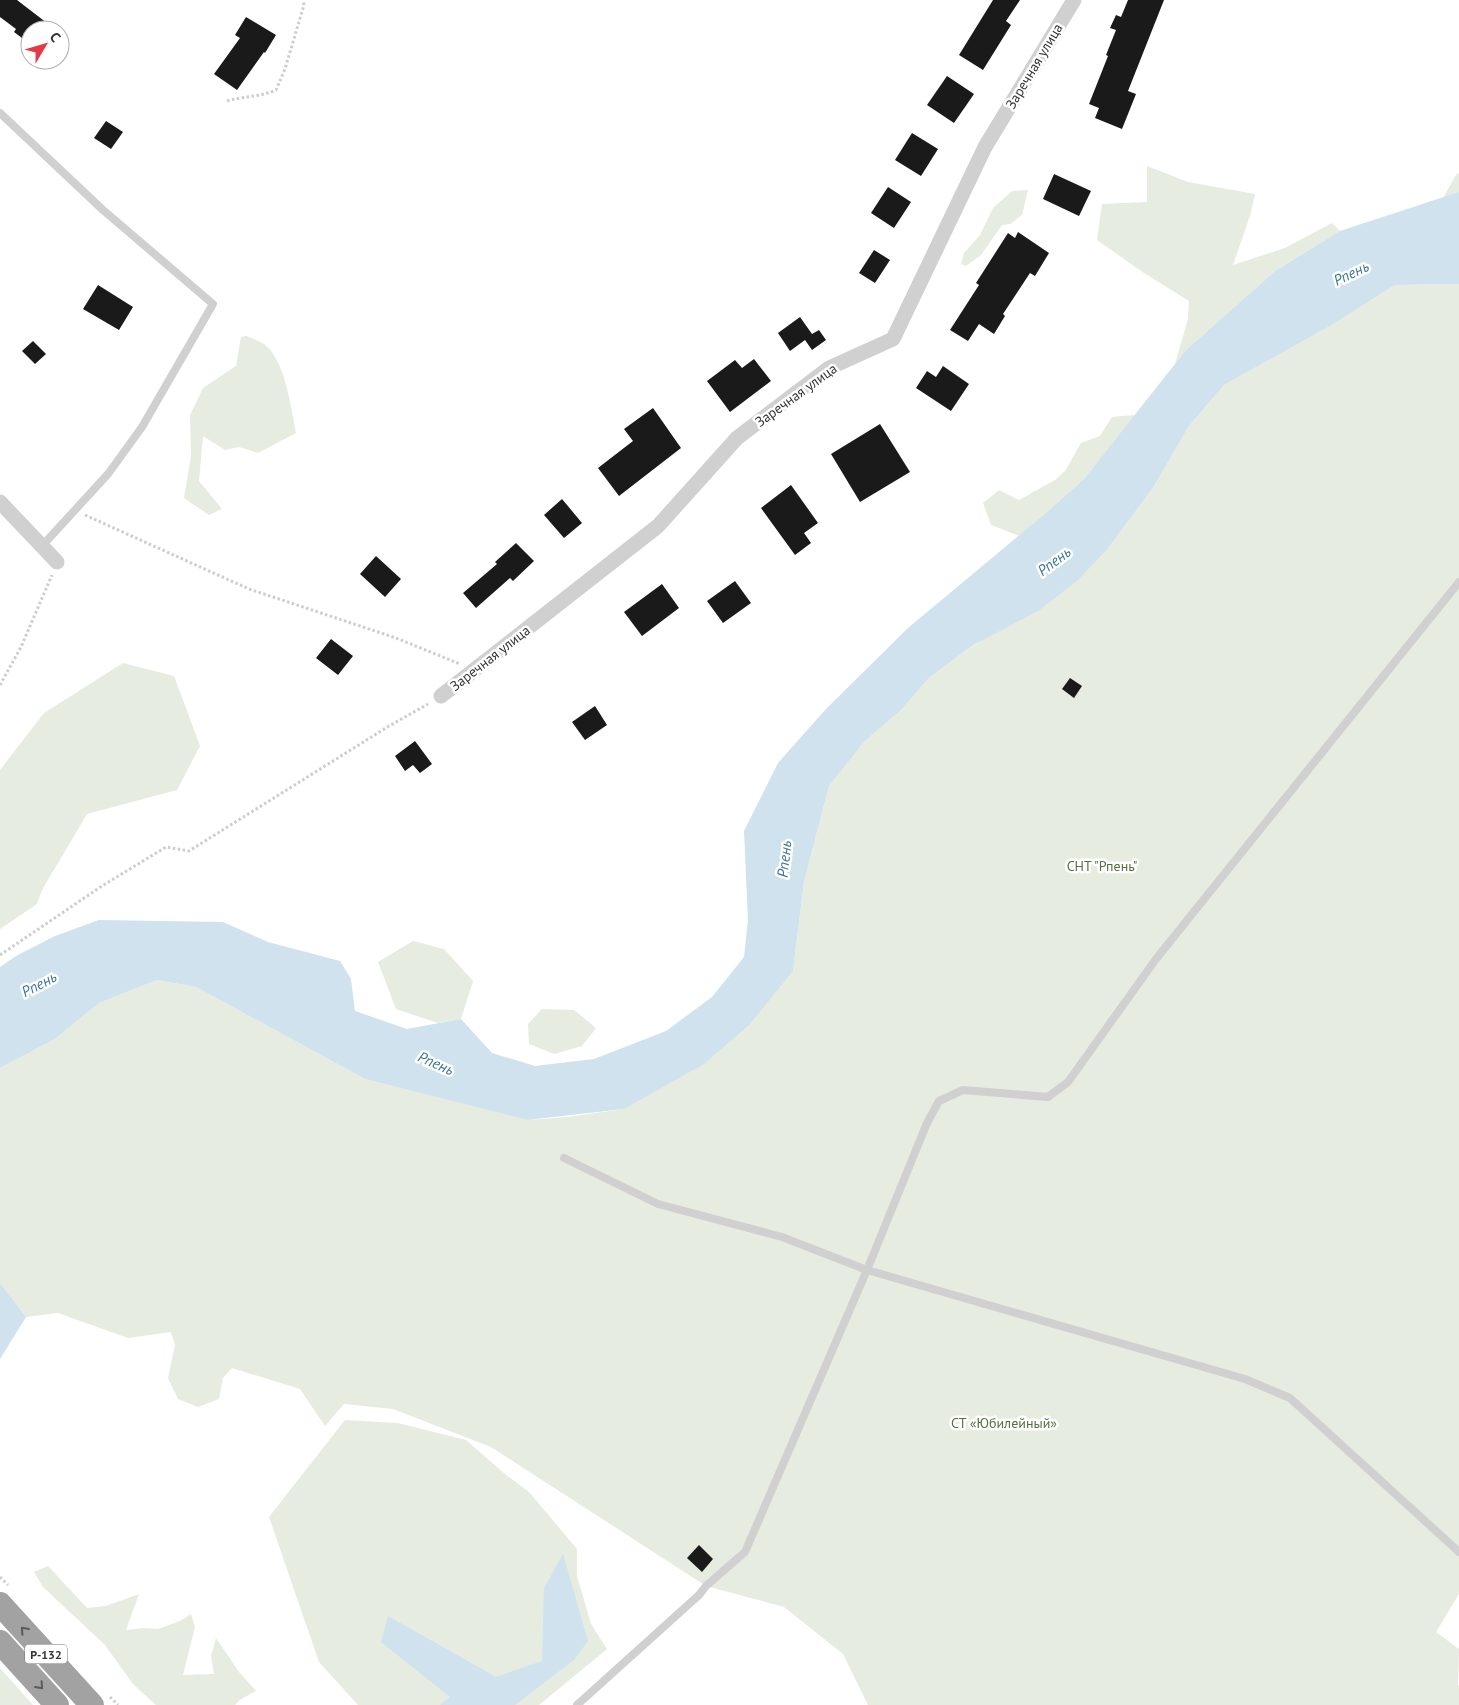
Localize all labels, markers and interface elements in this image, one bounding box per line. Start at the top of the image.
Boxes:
north arrow [20,20,70,70]
street label: Заречная улица [1001,20,1067,112]
text: С [46,28,65,46]
water label: Рпень [1330,256,1372,290]
street label: Заречная улица [752,359,840,431]
water label: Рпень [1033,542,1075,580]
street label: Заречная улица [446,621,534,695]
water label: Рпень [773,839,795,879]
park label: СНТ "Рпень" [1067,857,1137,875]
water label: Рпень [18,967,60,1001]
water label: Рпень [415,1047,457,1079]
park label: СТ «Юбилейный» [951,1414,1057,1432]
one-way arrow [21,1627,30,1636]
road number: Р-132 [25,1645,67,1664]
one-way arrow [34,1681,43,1690]

